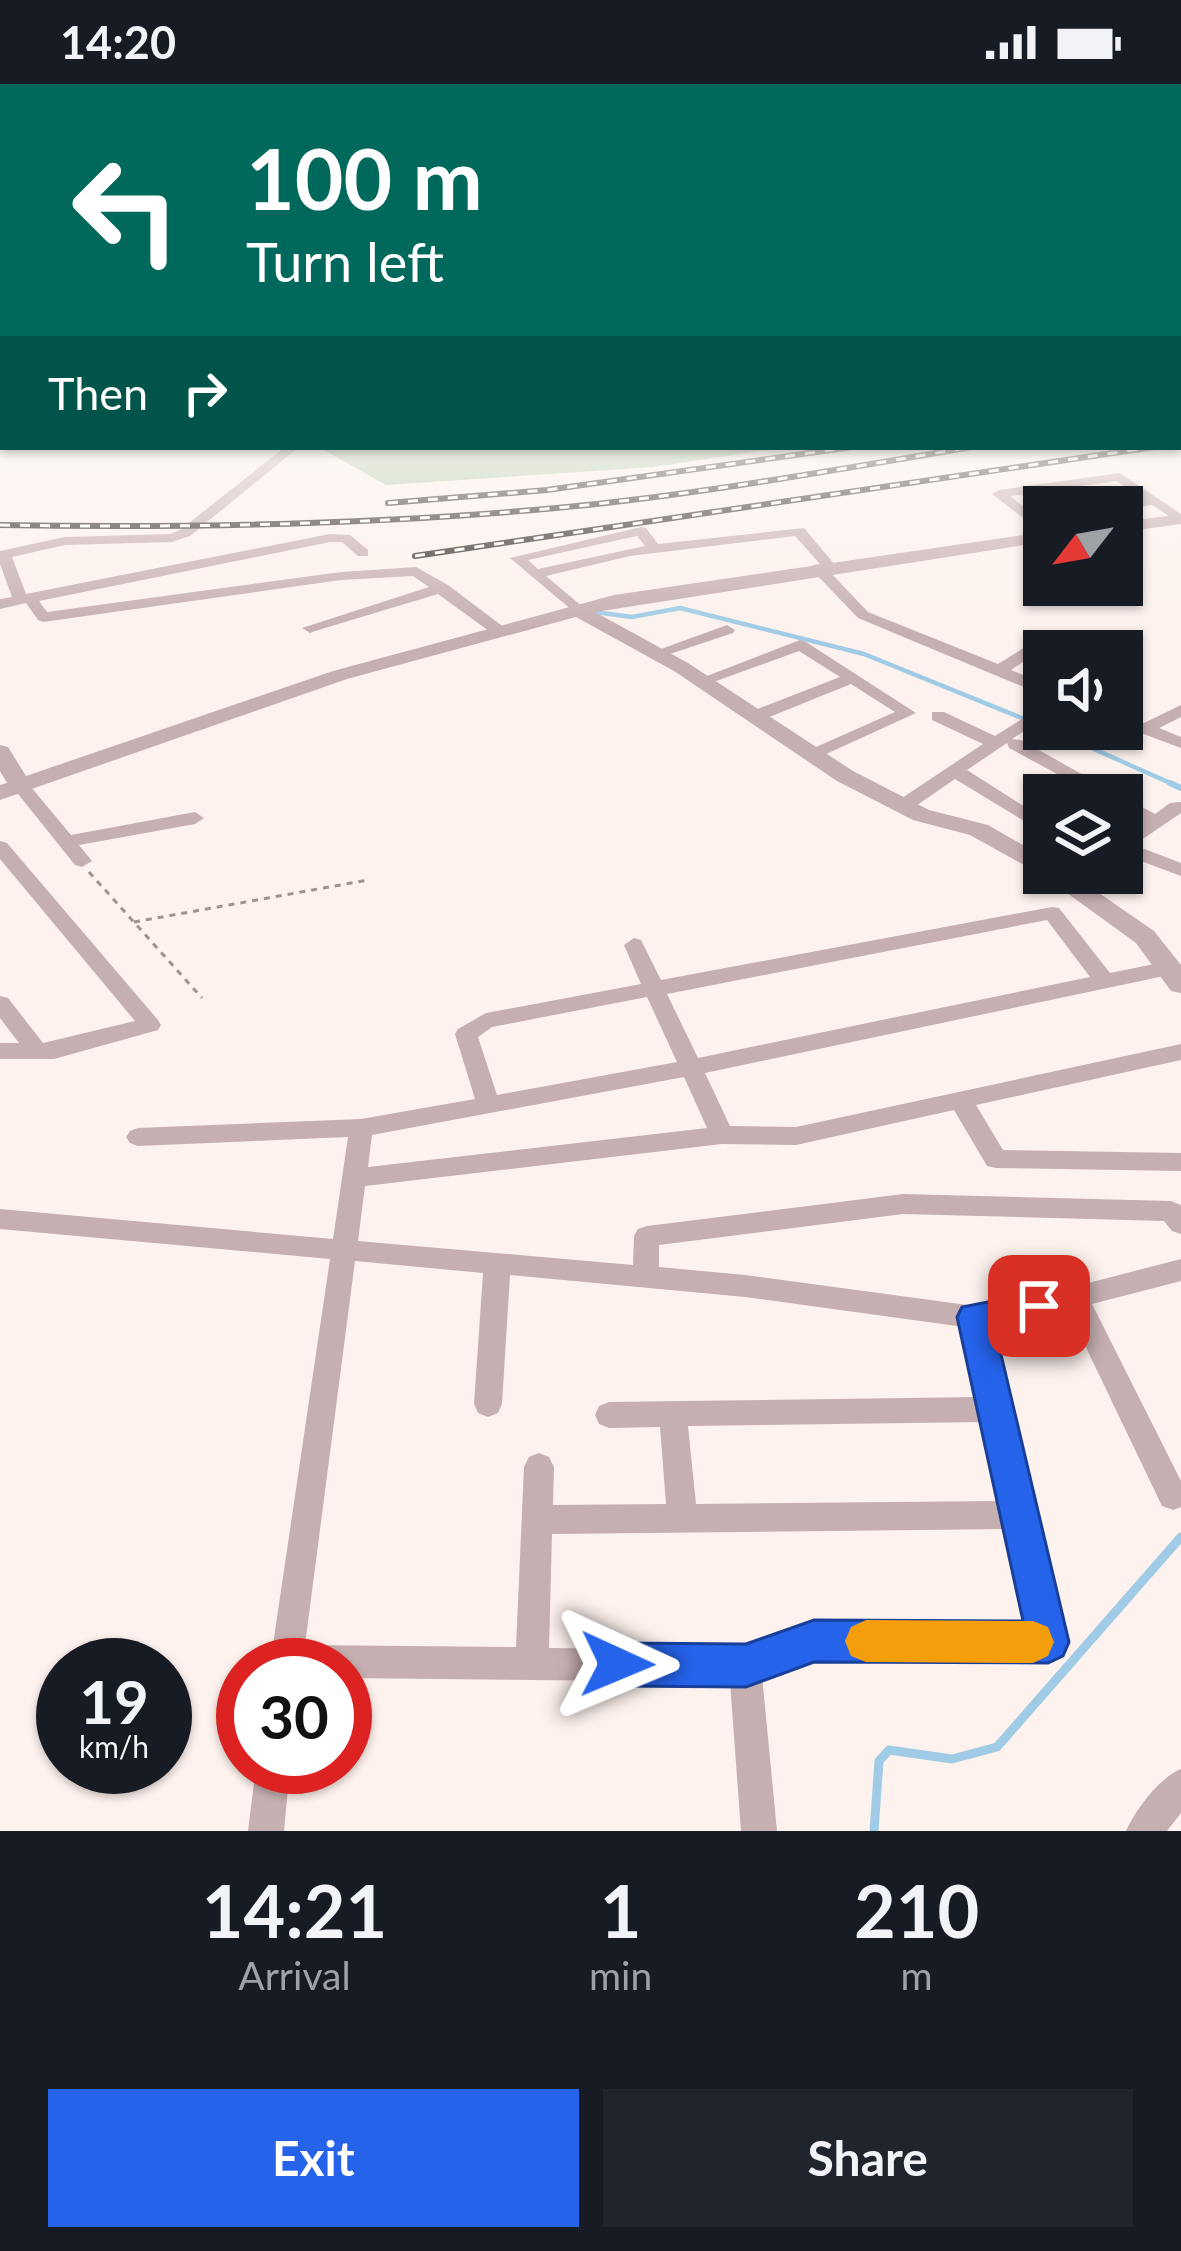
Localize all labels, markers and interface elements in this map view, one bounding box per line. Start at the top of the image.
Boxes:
text: 14:20 [60,15,176,69]
text: 100 m [246,127,483,228]
icon: left [48,132,204,288]
text: Turn left [246,229,444,294]
icon: right [172,360,238,426]
text: Then [48,366,148,420]
north arrow [1023,486,1143,606]
map controls [1023,486,1143,894]
button: sound [1023,630,1143,750]
button: layers [1023,774,1143,894]
pin [988,1255,1090,1357]
icon: arrive [1006,1273,1072,1339]
position arrow [554,1601,680,1727]
speed limit sign: 30 [216,1638,372,1794]
text: 19 [79,1665,149,1737]
text: km/h [79,1728,149,1764]
text: 14:21 [202,1867,387,1953]
text: 1 [600,1867,642,1953]
text: 210 [854,1867,979,1953]
text: Arrival [238,1952,351,1998]
text: min [589,1952,652,1998]
text: m [901,1952,933,1998]
button: Exit [48,2089,579,2227]
button: Share [603,2089,1133,2227]

